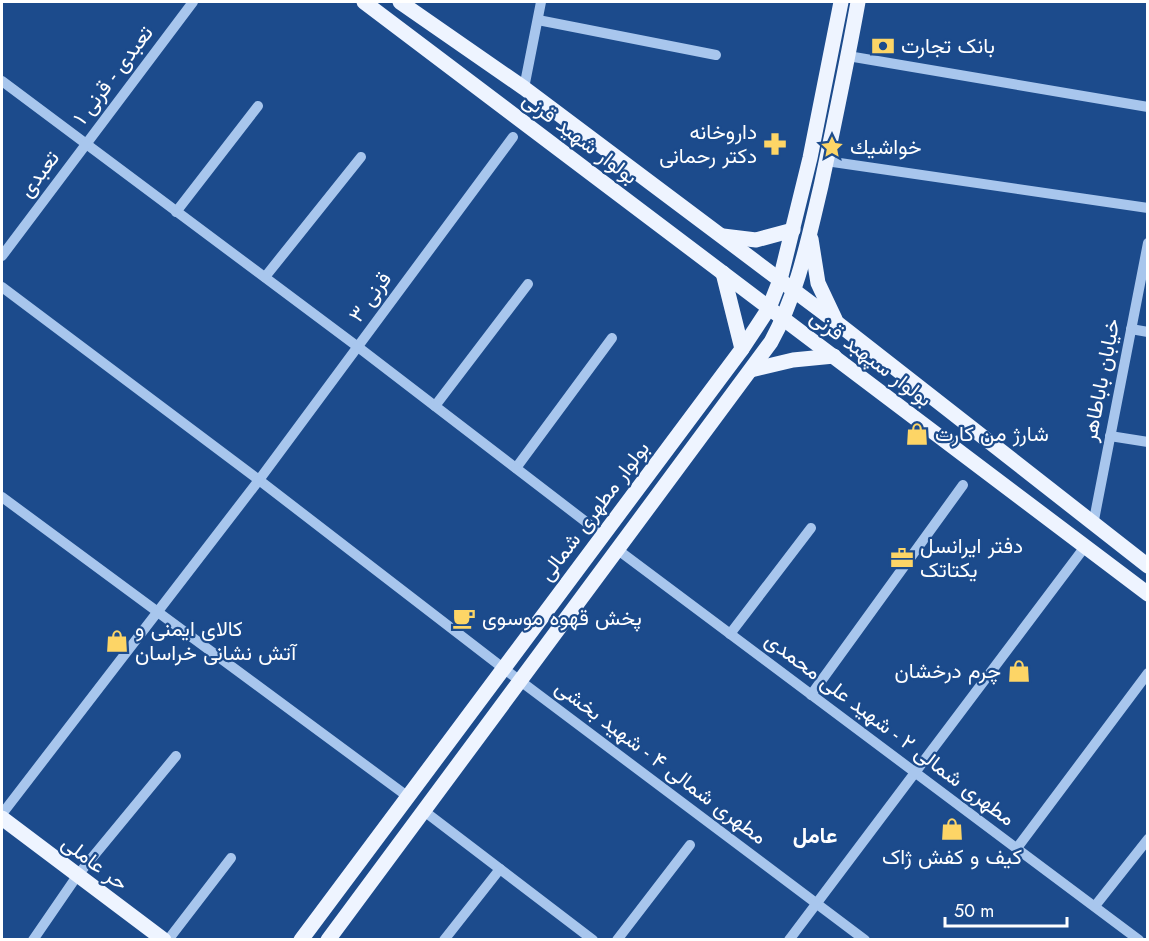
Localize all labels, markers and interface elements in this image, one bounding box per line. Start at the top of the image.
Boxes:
street label: تعبدی - قرنی ۱ [66,19,160,131]
place label: بانک تجارت [901,31,995,61]
bank icon: بانک تجارت [870,33,896,59]
street label: بولوار شهید قرنی [516,85,644,191]
place label: داروخانه دکتر رحمانی [659,117,757,171]
pharmacy icon: داروخانه دکتر رحمانی [762,131,788,157]
place label: خواشيك [850,132,922,162]
place icon: خواشيك [819,134,845,160]
street label: تعبدی [11,144,67,204]
street label: قرنی ۳ [341,266,399,328]
street label: بولوار سپهبد قرنی [804,302,938,414]
street label: خیابان باباطاهر [1074,316,1128,445]
place label: شارژ من کارت [935,419,1049,449]
shop icon: شارژ من کارت [904,421,930,447]
street label: بولوار مطهری شمالی [531,435,657,587]
place label: دفتر ایرانسل یکتاتک [920,531,1023,585]
office icon: دفتر ایرانسل یکتاتک [889,545,915,571]
place label: پخش قهوه موسوی [482,603,642,633]
cafe icon: پخش قهوه موسوی [451,605,477,631]
place label: کالای ایمنی و آتش نشانی خراسان [135,614,298,668]
street label: مطهری شمالی ۲ - شهید علی محمدی [759,625,1021,833]
shop icon: کالای ایمنی و آتش نشانی خراسان [104,628,130,654]
place label: چرم درخشان [895,656,1001,686]
shop icon: چرم درخشان [1006,658,1032,684]
street label: مطهری شمالی ۴ - شهید بخشی [549,672,773,852]
shop icon: کیف و کفش ژاک [939,816,965,842]
district label: عامل [793,819,837,851]
street label: حر عاملی [55,828,135,898]
place label: کیف و کفش ژاک [882,842,1022,872]
scale bar [945,890,1066,928]
text: 50 m [954,898,994,924]

